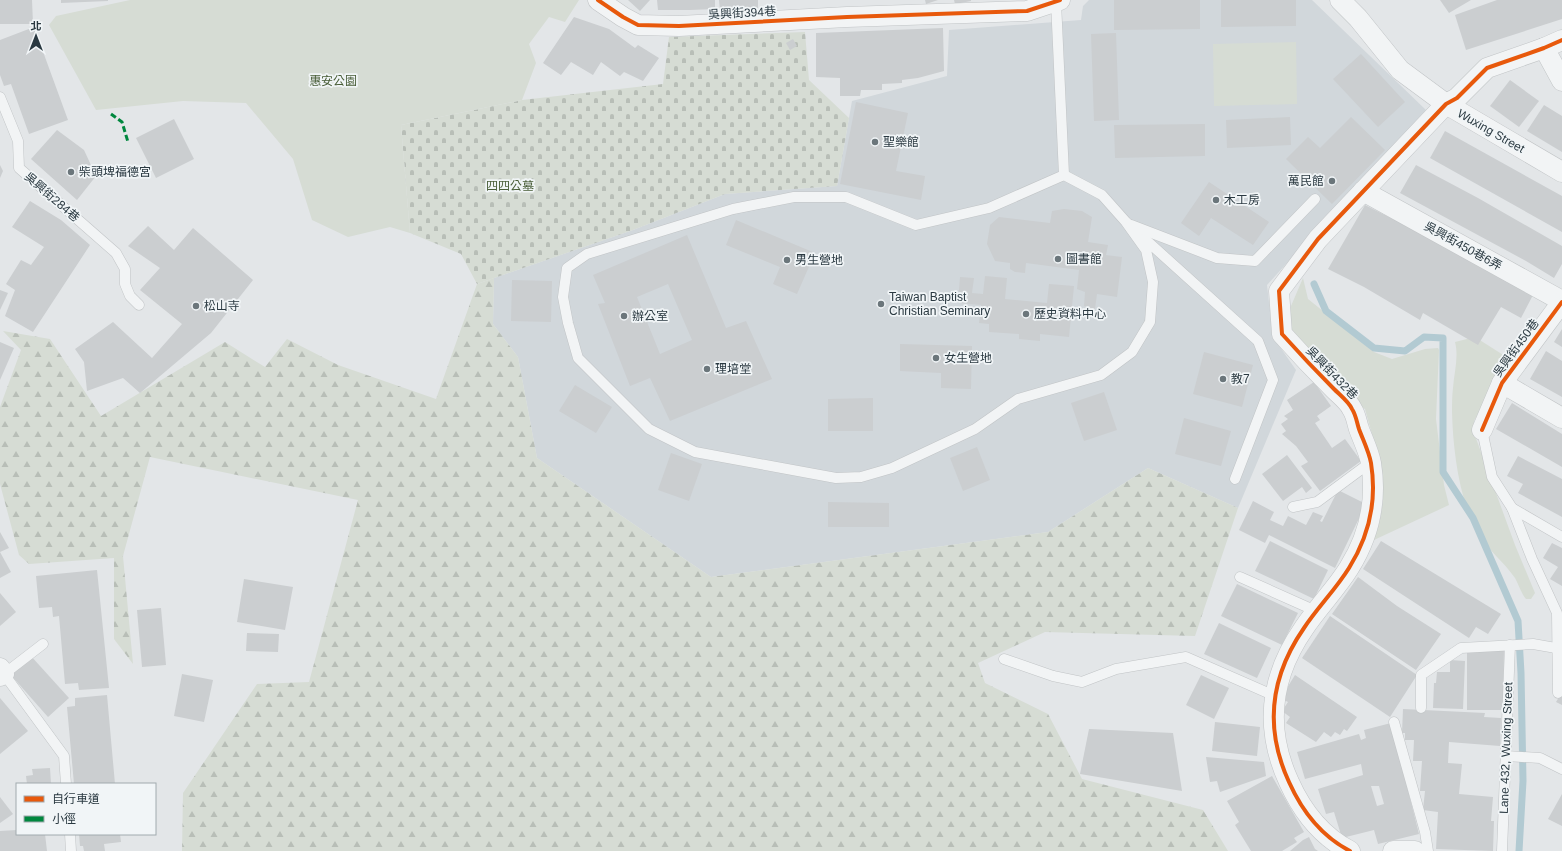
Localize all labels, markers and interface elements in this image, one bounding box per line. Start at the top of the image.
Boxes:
street label: 吳興街394巷 [708,4,776,22]
north arrow [16,16,56,56]
text: 北 [31,20,42,32]
park label: 惠安公園 [309,74,357,88]
street label: Wuxing Street [1455,106,1528,156]
place label: 聖樂館 [883,135,919,149]
marker: 聖樂館 [870,137,880,147]
place label: 柴頭埤福德宮 [79,165,151,179]
marker: 柴頭埤福德宮 [66,167,76,177]
street label: 吳興街284巷 [22,169,82,225]
place label: 萬民館 [1288,174,1324,188]
marker: 萬民館 [1327,176,1337,186]
park label: 四四公墓 [486,179,534,193]
place label: 木工房 [1224,193,1260,207]
marker: 木工房 [1211,195,1221,205]
street label: 吳興街450巷6弄 [1422,219,1504,273]
place label: 圖書館 [1066,252,1102,266]
place label: 男生營地 [795,253,843,267]
marker: 圖書館 [1053,254,1063,264]
marker: 男生營地 [782,255,792,265]
place label: Taiwan Baptist Christian Seminary [889,290,990,318]
place label: 松山寺 [204,299,240,313]
marker: Taiwan Baptist Christian Seminary [876,299,886,309]
marker: 松山寺 [191,301,201,311]
place label: 歷史資料中心 [1034,307,1106,321]
place label: 辦公室 [632,309,668,323]
marker: 歷史資料中心 [1021,309,1031,319]
marker: 辦公室 [619,311,629,321]
street label: 吳興街450巷 [1490,316,1542,380]
street label: 吳興街432巷 [1303,344,1361,402]
place label: 女生營地 [944,351,992,365]
marker: 女生營地 [931,353,941,363]
place label: 理培堂 [715,362,751,376]
marker: 理培堂 [702,364,712,374]
place label: 教7 [1231,372,1250,386]
marker: 教7 [1218,374,1228,384]
street label: Lane 432, Wuxing Street [1497,681,1515,814]
legend [16,783,156,835]
text: 自行車道 [52,792,100,806]
text: 小徑 [52,812,76,826]

